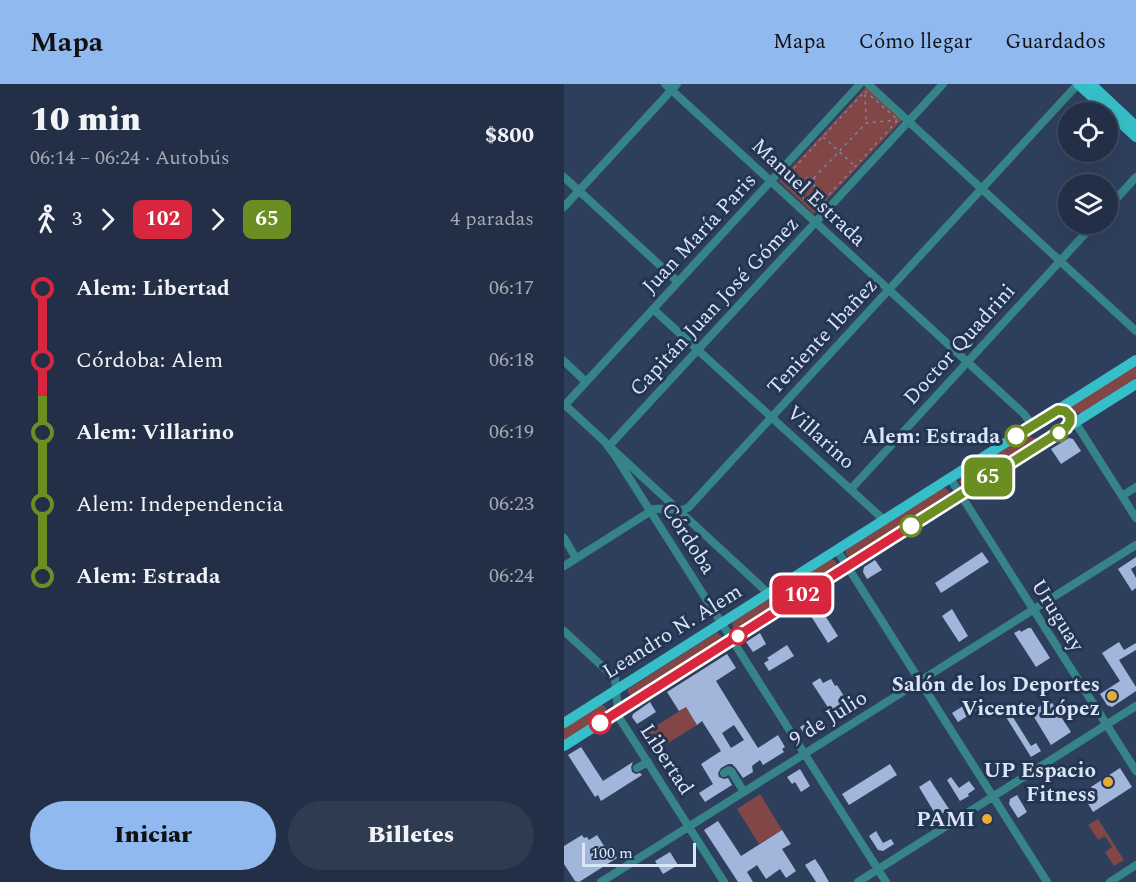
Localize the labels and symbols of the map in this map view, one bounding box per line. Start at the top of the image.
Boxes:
street label: Manuel Estrada [744,131,874,255]
street label: Juan María Paris [635,166,764,301]
street label: Capitán Juan José Gómez [623,209,807,404]
street label: Teniente Ibañez [760,271,886,402]
street label: Doctor Quadrini [896,277,1023,413]
street label: Villarino [779,398,862,477]
place label: Alem: Estrada [862,421,1000,453]
unlabelled marker [1050,424,1068,442]
marker: Alem: Estrada [1005,425,1027,447]
line badge: 65 [961,458,1015,496]
street label: Córdoba [653,496,724,581]
unlabelled marker [900,515,922,537]
street label: Uruguay [1022,573,1092,659]
street label: Leandro N. Alem [597,576,749,688]
line badge: 102 [768,576,836,614]
unlabelled marker [729,627,747,645]
place label: Salón de los Deportes Vicente López [892,669,1100,725]
street label: 9 de Julio [783,682,874,755]
marker: Salón de los Deportes Vicente López [1105,689,1119,703]
unlabelled marker [589,712,611,734]
street label: Libertad [631,717,701,802]
place label: UP Espacio Fitness [983,755,1096,811]
marker: UP Espacio Fitness [1101,775,1115,789]
place label: PAMI [916,804,975,836]
marker: PAMI [980,812,994,826]
scale bar [582,840,696,868]

